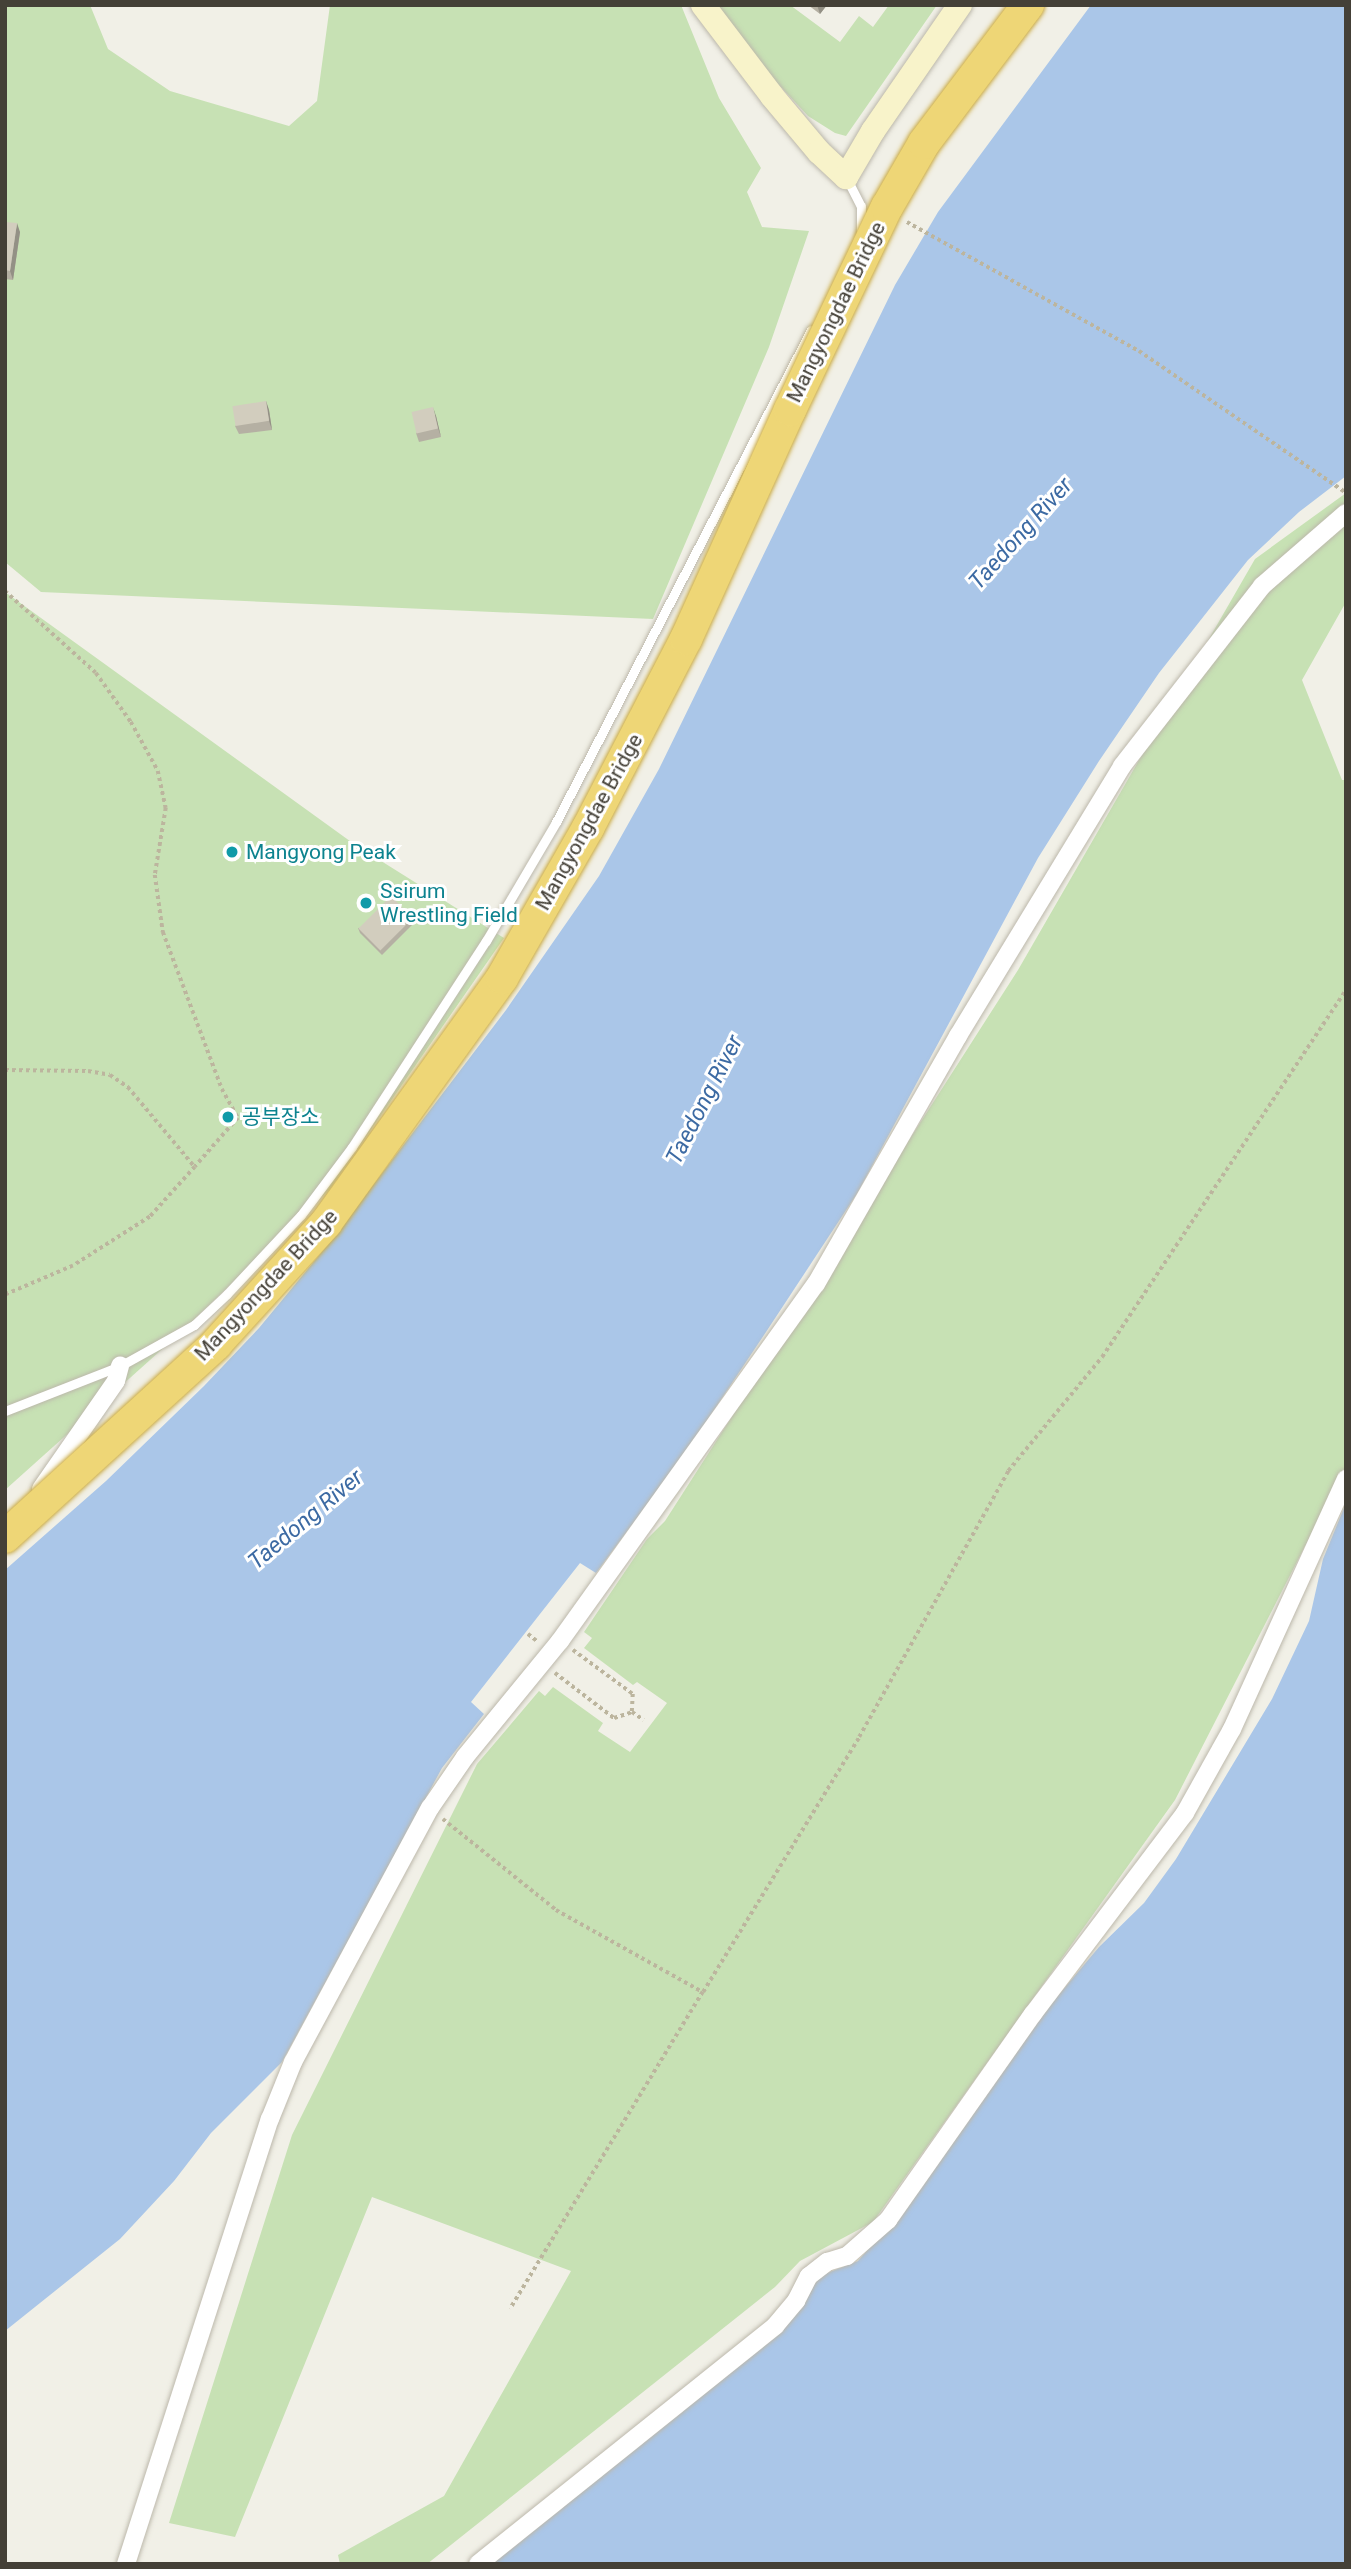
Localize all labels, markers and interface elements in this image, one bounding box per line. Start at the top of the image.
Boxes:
street label: Mangyongdae Bridge [781,218,891,406]
water label: Taedong River [964,472,1078,596]
street label: Mangyongdae Bridge [530,729,648,915]
place label: Mangyong Peak [246,839,396,865]
marker: Mangyong Peak [224,844,240,860]
place label: Ssirum Wrestling Field [380,878,518,928]
marker: Ssirum Wrestling Field [358,895,374,911]
water label: Taedong River [661,1031,749,1169]
place label: 공부장소 [242,1104,319,1130]
marker: 공부장소 [220,1109,236,1125]
street label: Mangyongdae Bridge [189,1204,343,1366]
water label: Taedong River [243,1464,369,1576]

